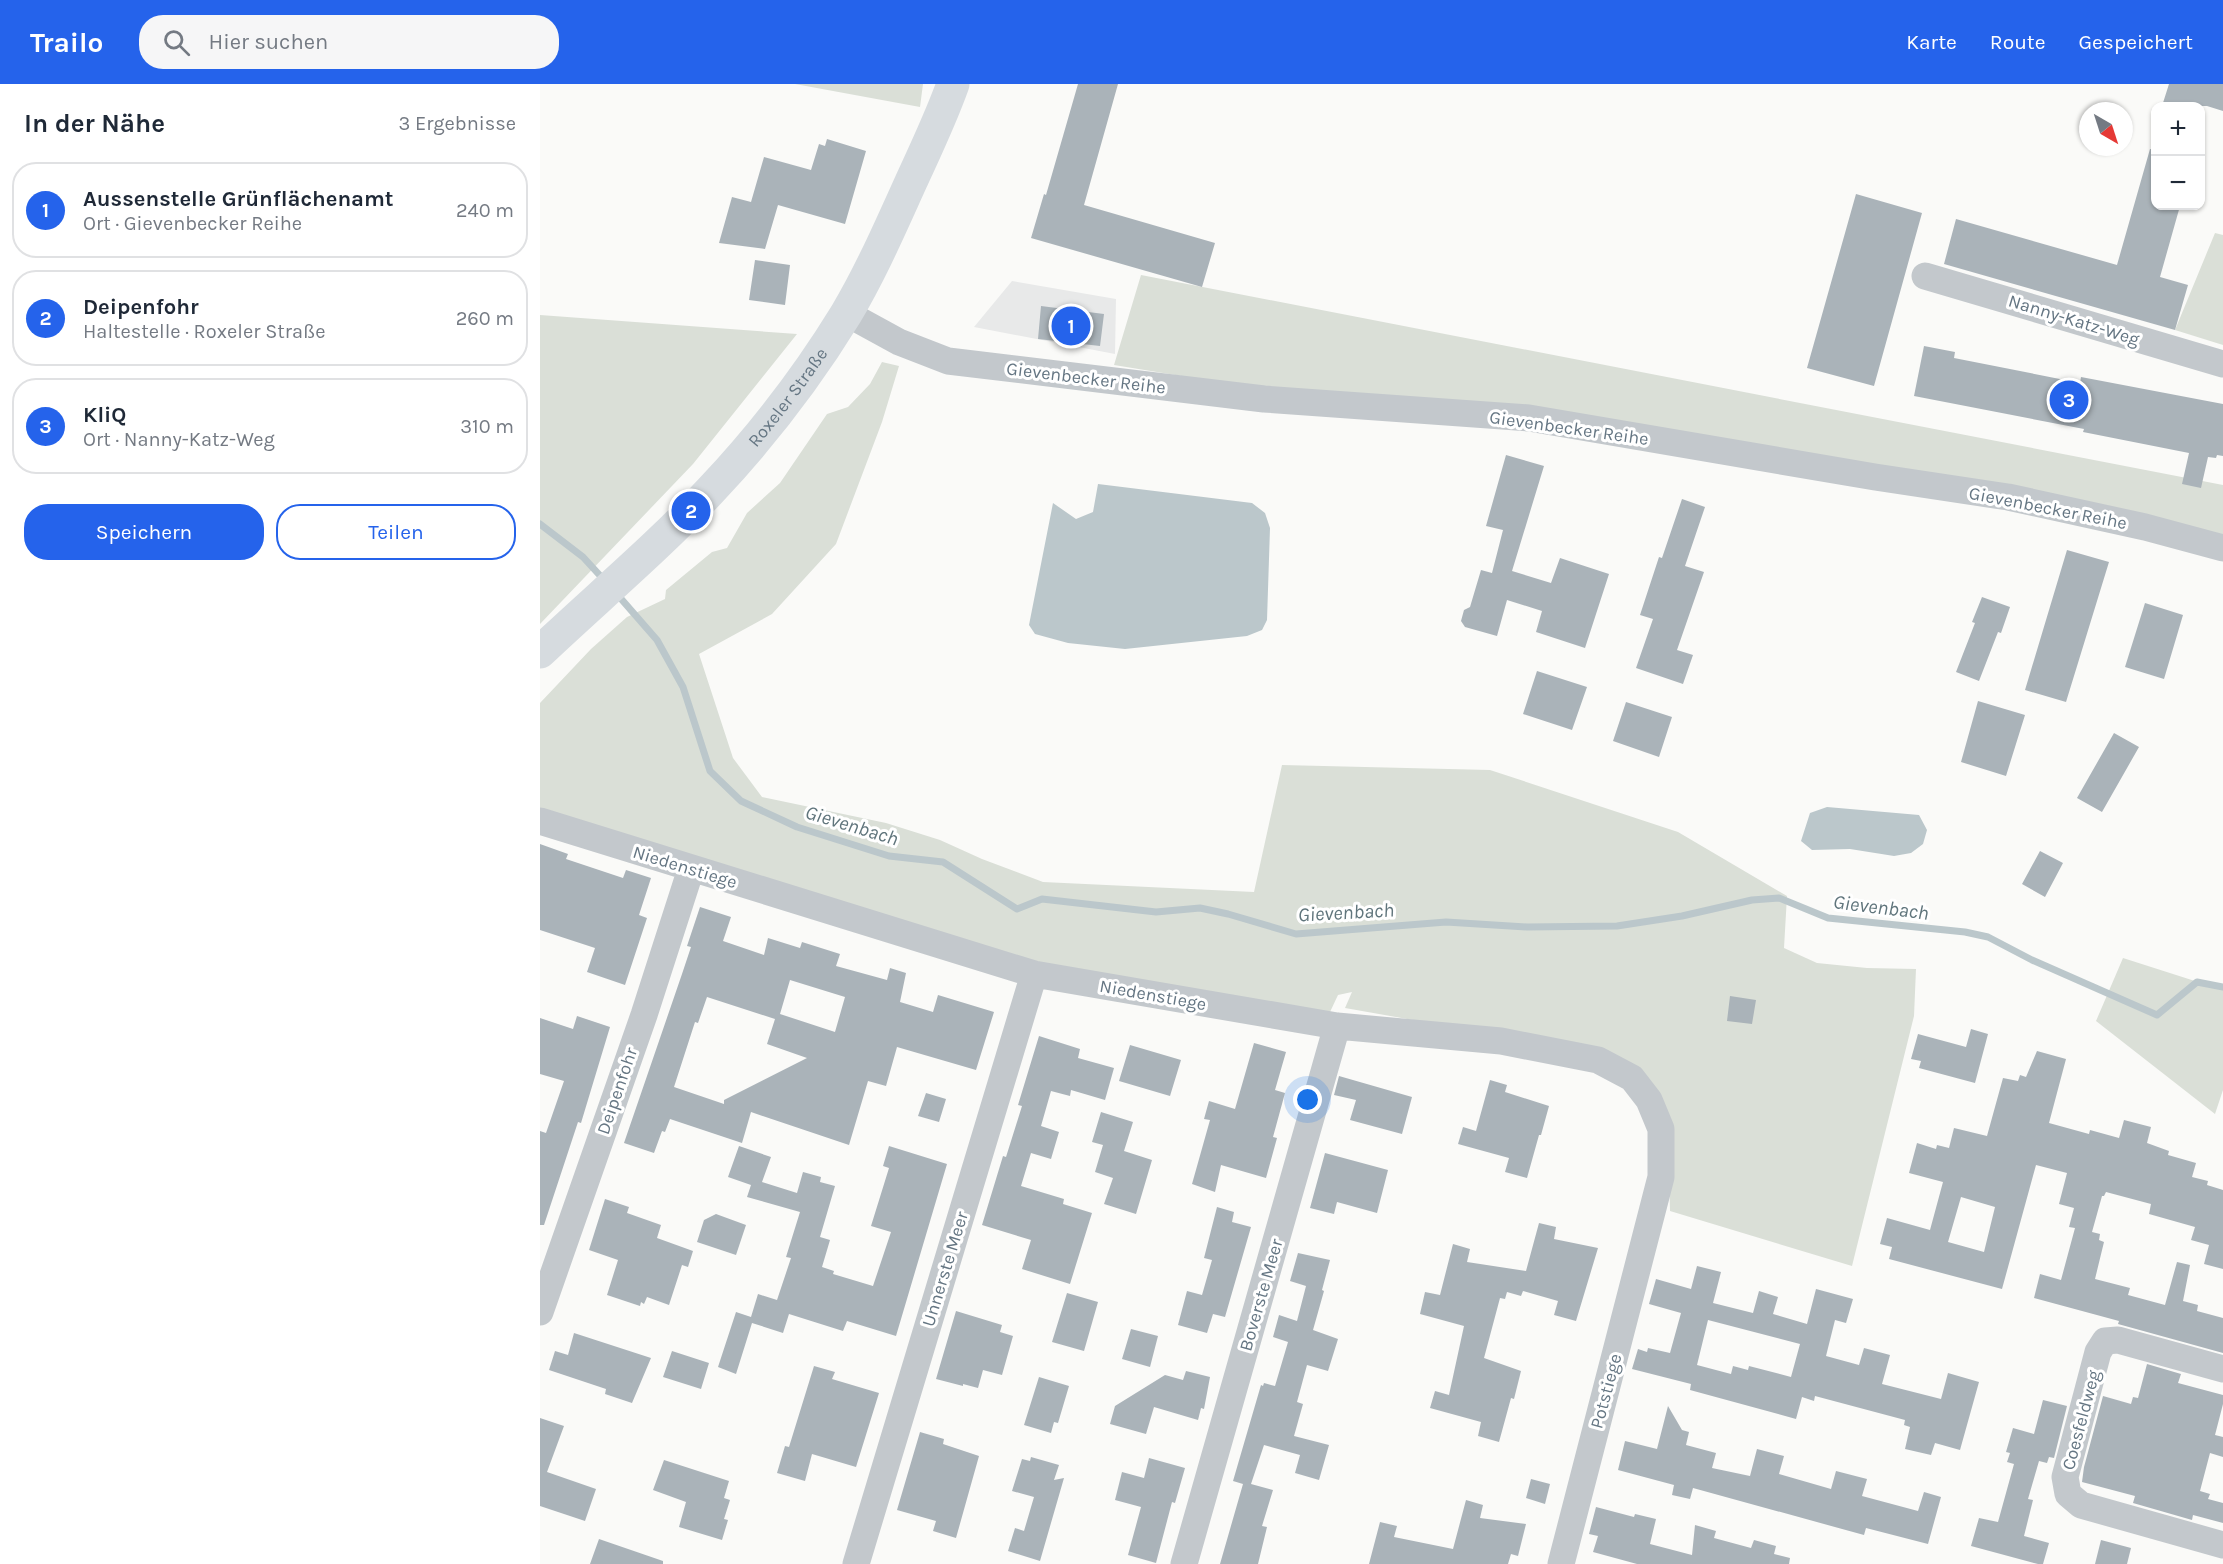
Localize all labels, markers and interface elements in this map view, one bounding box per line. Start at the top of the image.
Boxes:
search box [139,15,559,69]
text: Trailo [30,26,103,59]
icon: search [160,26,193,59]
text: Hier suchen [208,29,328,55]
text: Karte [1906,30,1957,54]
text: Route [1990,30,2046,54]
text: Gespeichert [2079,30,2193,54]
north arrow [2079,102,2133,156]
map controls [2151,102,2205,210]
button: + [2151,102,2205,156]
text: In der Nähe [24,108,165,139]
text: 3 Ergebnisse [399,112,516,135]
button: − [2151,156,2205,210]
text: Aussenstelle Grünflächenamt [83,186,394,212]
text: 1 [42,199,49,222]
text: 240 m [456,199,514,222]
text: Ort · Gievenbecker Reihe [83,212,302,235]
street label: Nanny-Katz-Weg [2006,290,2142,350]
text: Deipenfohr [83,294,199,320]
pin: 1 [1052,304,1090,348]
text: 2 [39,307,52,330]
text: 260 m [456,307,514,330]
text: Haltestelle · Roxeler Straße [83,320,326,343]
street label: Roxeler Straße [743,343,832,452]
street label: Gievenbecker Reihe [1005,357,1167,399]
pin: 3 [2050,378,2089,422]
text: KliQ [83,402,126,428]
street label: Gievenbecker Reihe [1488,406,1650,450]
text: 3 [39,415,52,438]
text: 310 m [460,415,514,438]
text: Ort · Nanny-Katz-Weg [83,428,275,451]
street label: Gievenbecker Reihe [1967,482,2129,534]
pin: 2 [672,488,710,534]
button: Speichern [24,504,264,560]
button: Teilen [276,504,516,560]
water label: Gievenbach [803,800,901,851]
street label: Niedenstiege [630,841,740,893]
water label: Gievenbach [1832,890,1930,925]
water label: Gievenbach [1297,898,1395,927]
street label: Niedenstiege [1098,975,1208,1015]
street label: Deipenfohr [592,1044,642,1137]
your location [1293,1085,1322,1114]
street label: Unnerste Meer [917,1208,973,1329]
street label: Boverste Meer [1234,1236,1288,1354]
street label: Potstiege [1585,1351,1627,1431]
street label: Coesfeldweg [2057,1368,2105,1472]

